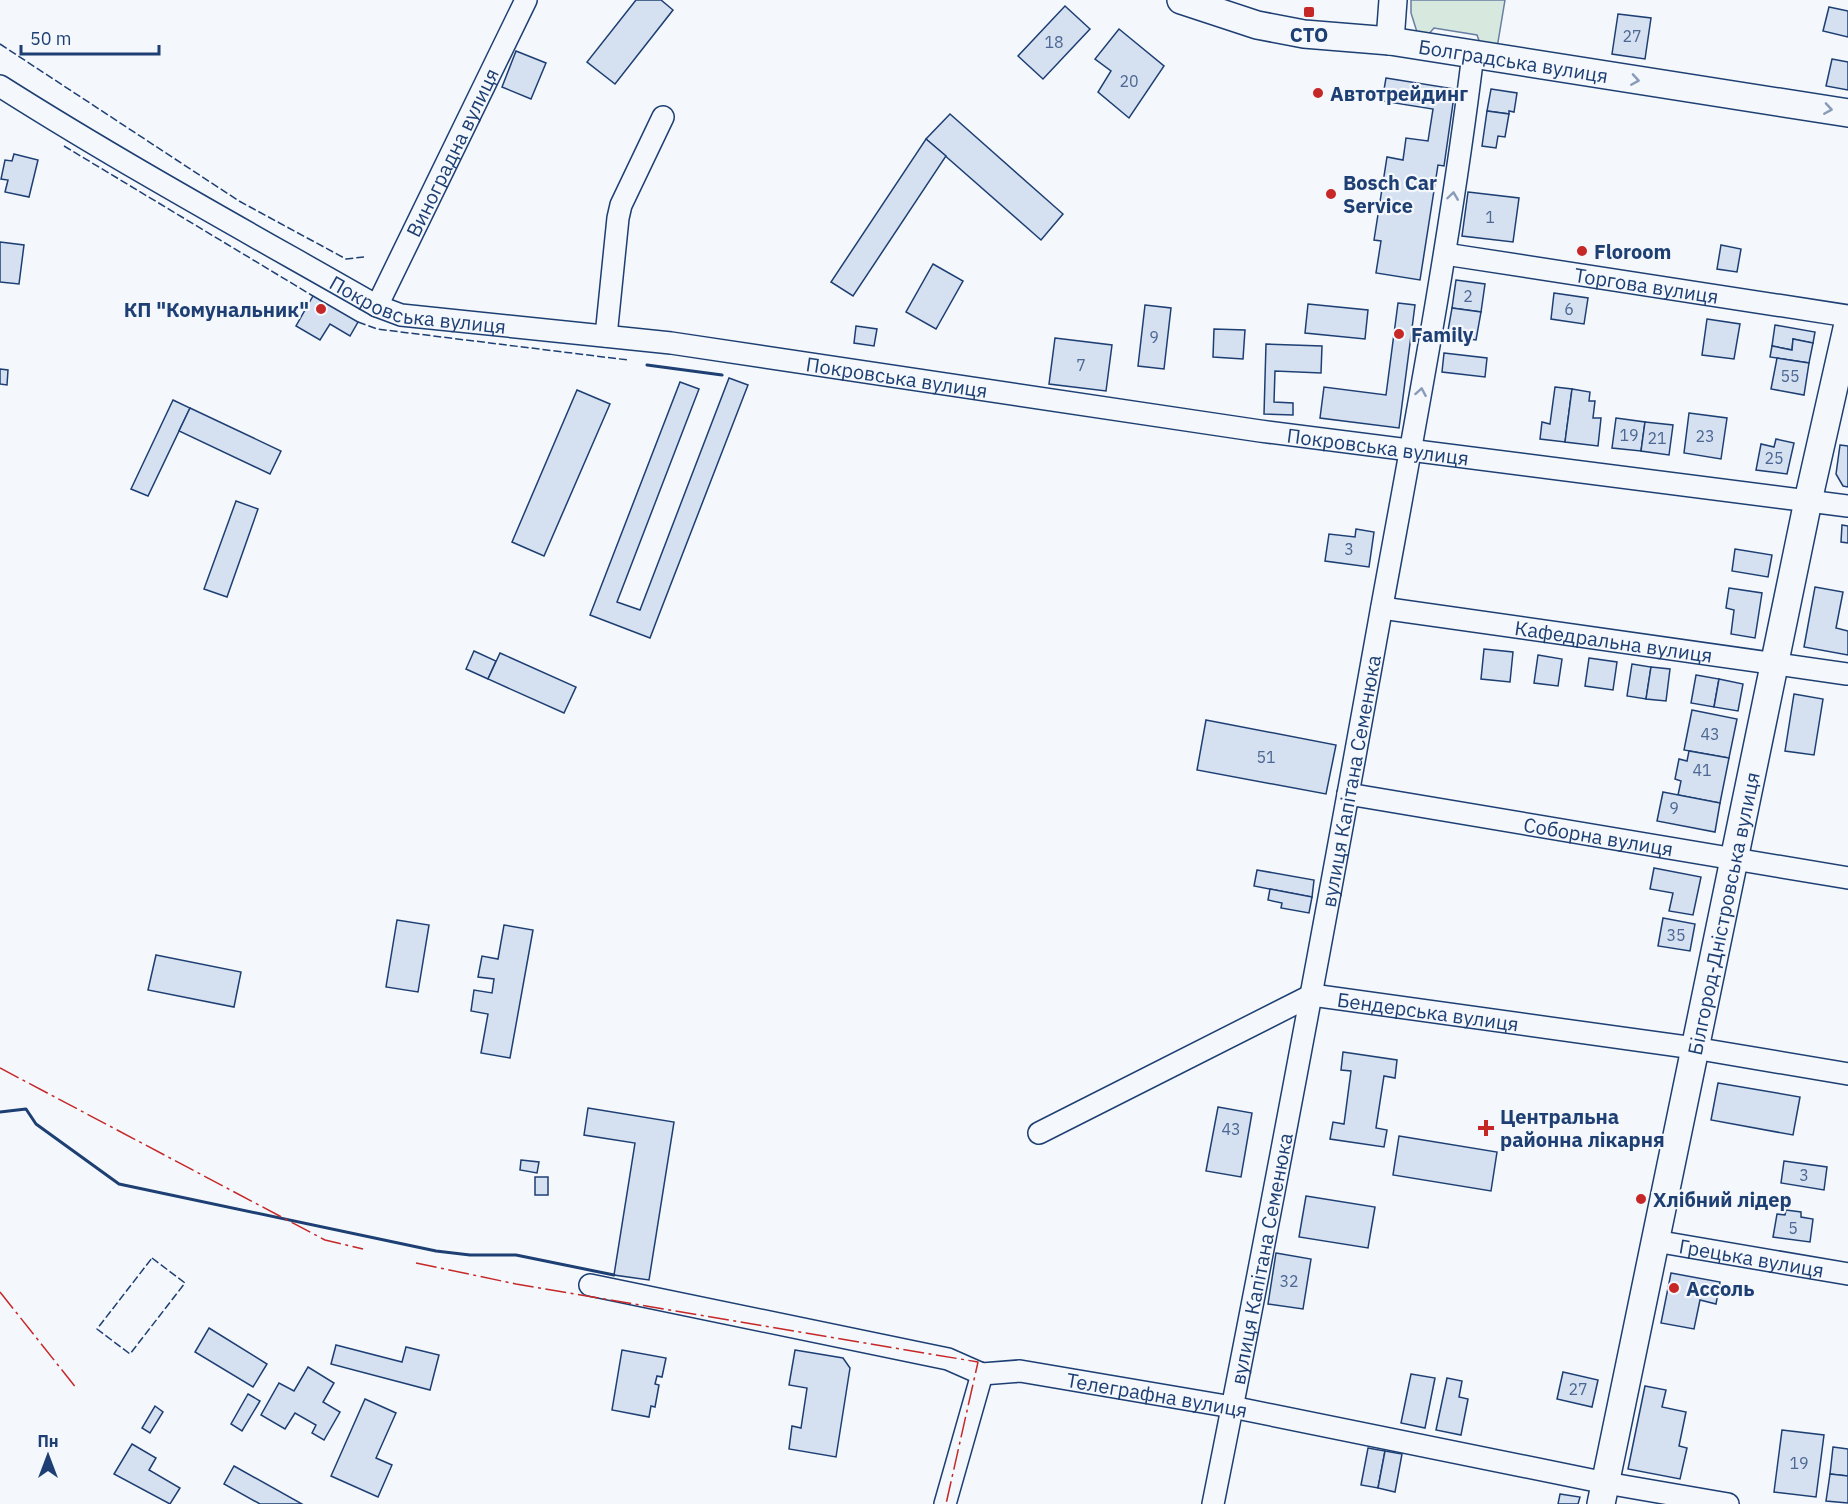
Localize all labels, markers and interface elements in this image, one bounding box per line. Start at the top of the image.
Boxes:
marker: СТО [1302,5,1316,19]
scale bar [21,18,159,56]
place label: СТО [1290,21,1328,48]
house number: 27 [1622,26,1642,46]
text: 50 m [30,27,72,50]
house number: 18 [1044,32,1064,52]
street label: Болградська вулиця [1417,32,1610,89]
street label: Виноградна вулиця [399,63,504,241]
house number: 20 [1119,71,1139,91]
one-way arrow [1630,73,1640,85]
place label: Автотрейдинг [1330,80,1468,107]
marker: Автотрейдинг [1311,86,1325,100]
one-way arrow [1823,103,1832,115]
place label: Bosch Car Service [1343,169,1437,219]
marker: Bosch Car Service [1324,187,1338,201]
one-way arrow [1447,192,1459,201]
house number: 1 [1485,207,1495,227]
place label: Floroom [1594,238,1671,265]
marker: Floroom [1575,244,1589,258]
street label: Торгова вулиця [1573,261,1721,309]
street label: Покровська вулиця [325,269,507,339]
house number: 2 [1463,286,1473,306]
place label: КП "Комунальник" [124,296,309,323]
house number: 6 [1564,299,1574,319]
marker: КП "Комунальник" [314,302,328,316]
place label: Family [1411,321,1474,348]
house number: 9 [1149,327,1159,347]
marker: Family [1392,327,1406,341]
street label: Покровська вулиця [804,350,989,404]
house number: 7 [1076,355,1086,375]
house number: 55 [1780,366,1800,386]
one-way arrow [1414,388,1426,397]
street label: Покровська вулиця [1285,421,1470,471]
house number: 19 [1619,425,1639,445]
house number: 23 [1695,426,1715,446]
house number: 21 [1647,428,1667,448]
house number: 25 [1764,448,1784,468]
house number: 3 [1344,539,1354,559]
street label: Кафедральна вулиця [1513,613,1714,668]
street label: вулиця Капітана Семенюка [1314,652,1387,909]
house number: 43 [1700,724,1720,744]
house number: 51 [1256,747,1276,767]
house number: 41 [1692,760,1712,780]
street label: Білгород-Дністровська вулиця [1681,769,1765,1057]
house number: 9 [1669,798,1679,818]
street label: Соборна вулиця [1522,810,1675,862]
house number: 35 [1666,925,1686,945]
street label: Бендерська вулиця [1335,985,1521,1037]
place label: Центральна районна лікарня [1500,1103,1665,1153]
house number: 43 [1221,1119,1241,1139]
marker: Центральна районна лікарня [1477,1119,1495,1137]
street label: вулиця Капітана Семенюка [1223,1130,1298,1387]
house number: 3 [1799,1165,1809,1185]
place label: Хлібний лідер [1653,1186,1792,1213]
marker: Хлібний лідер [1634,1192,1648,1206]
house number: 5 [1788,1218,1798,1238]
street label: Грецька вулиця [1677,1232,1826,1283]
house number: 32 [1279,1271,1299,1291]
place label: Ассоль [1686,1275,1754,1302]
marker: Ассоль [1667,1281,1681,1295]
street label: Телеграфна вулиця [1065,1366,1250,1423]
house number: 27 [1568,1379,1588,1399]
north arrow [18,1426,78,1486]
text: Пн [37,1431,59,1451]
house number: 19 [1789,1453,1809,1473]

